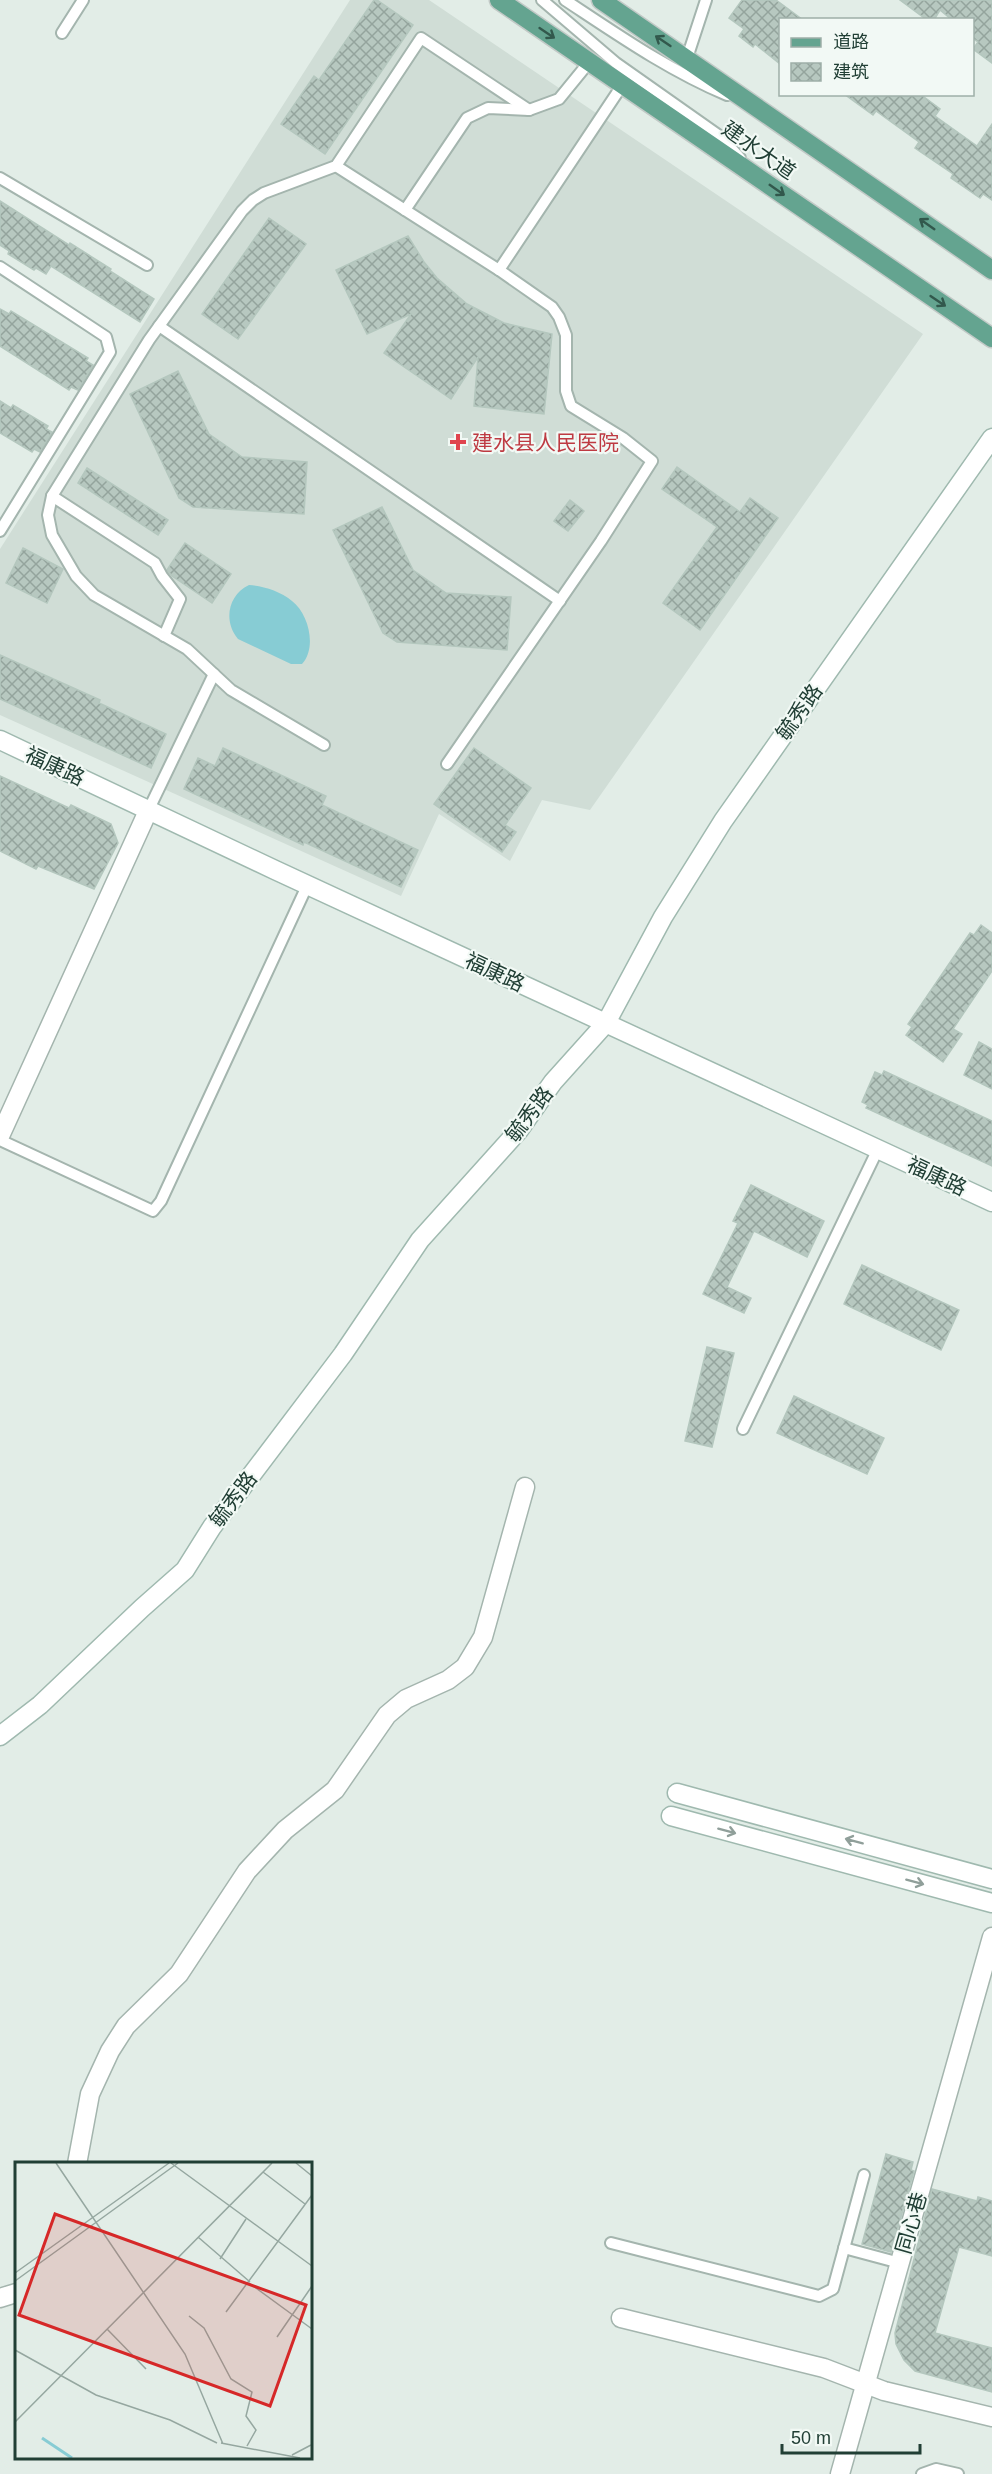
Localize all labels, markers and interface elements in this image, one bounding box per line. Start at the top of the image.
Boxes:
legend [779,18,974,96]
one-way arrow [538,27,555,39]
text: 道路 [833,32,869,52]
one-way arrow [655,35,672,47]
text: 建筑 [833,62,869,82]
street label: 建水大道 [718,116,800,184]
one-way arrow [769,184,785,196]
one-way arrow [919,218,936,230]
one-way arrow [929,295,945,307]
place label: 建水县人民医院 [472,431,619,454]
marker: 建水县人民医院 [449,433,467,451]
street label: 毓秀路 [772,680,826,744]
street label: 福康路 [22,742,88,790]
street label: 福康路 [462,948,528,996]
street label: 毓秀路 [501,1082,557,1146]
street label: 福康路 [904,1152,970,1200]
street label: 毓秀路 [205,1467,261,1531]
one-way arrow [717,1826,736,1837]
one-way arrow [845,1835,864,1847]
one-way arrow [905,1877,924,1888]
inset map [15,2162,312,2459]
street label: 同心巷 [891,2190,931,2256]
scale bar [782,2417,920,2455]
text: 50 m [791,2428,831,2448]

